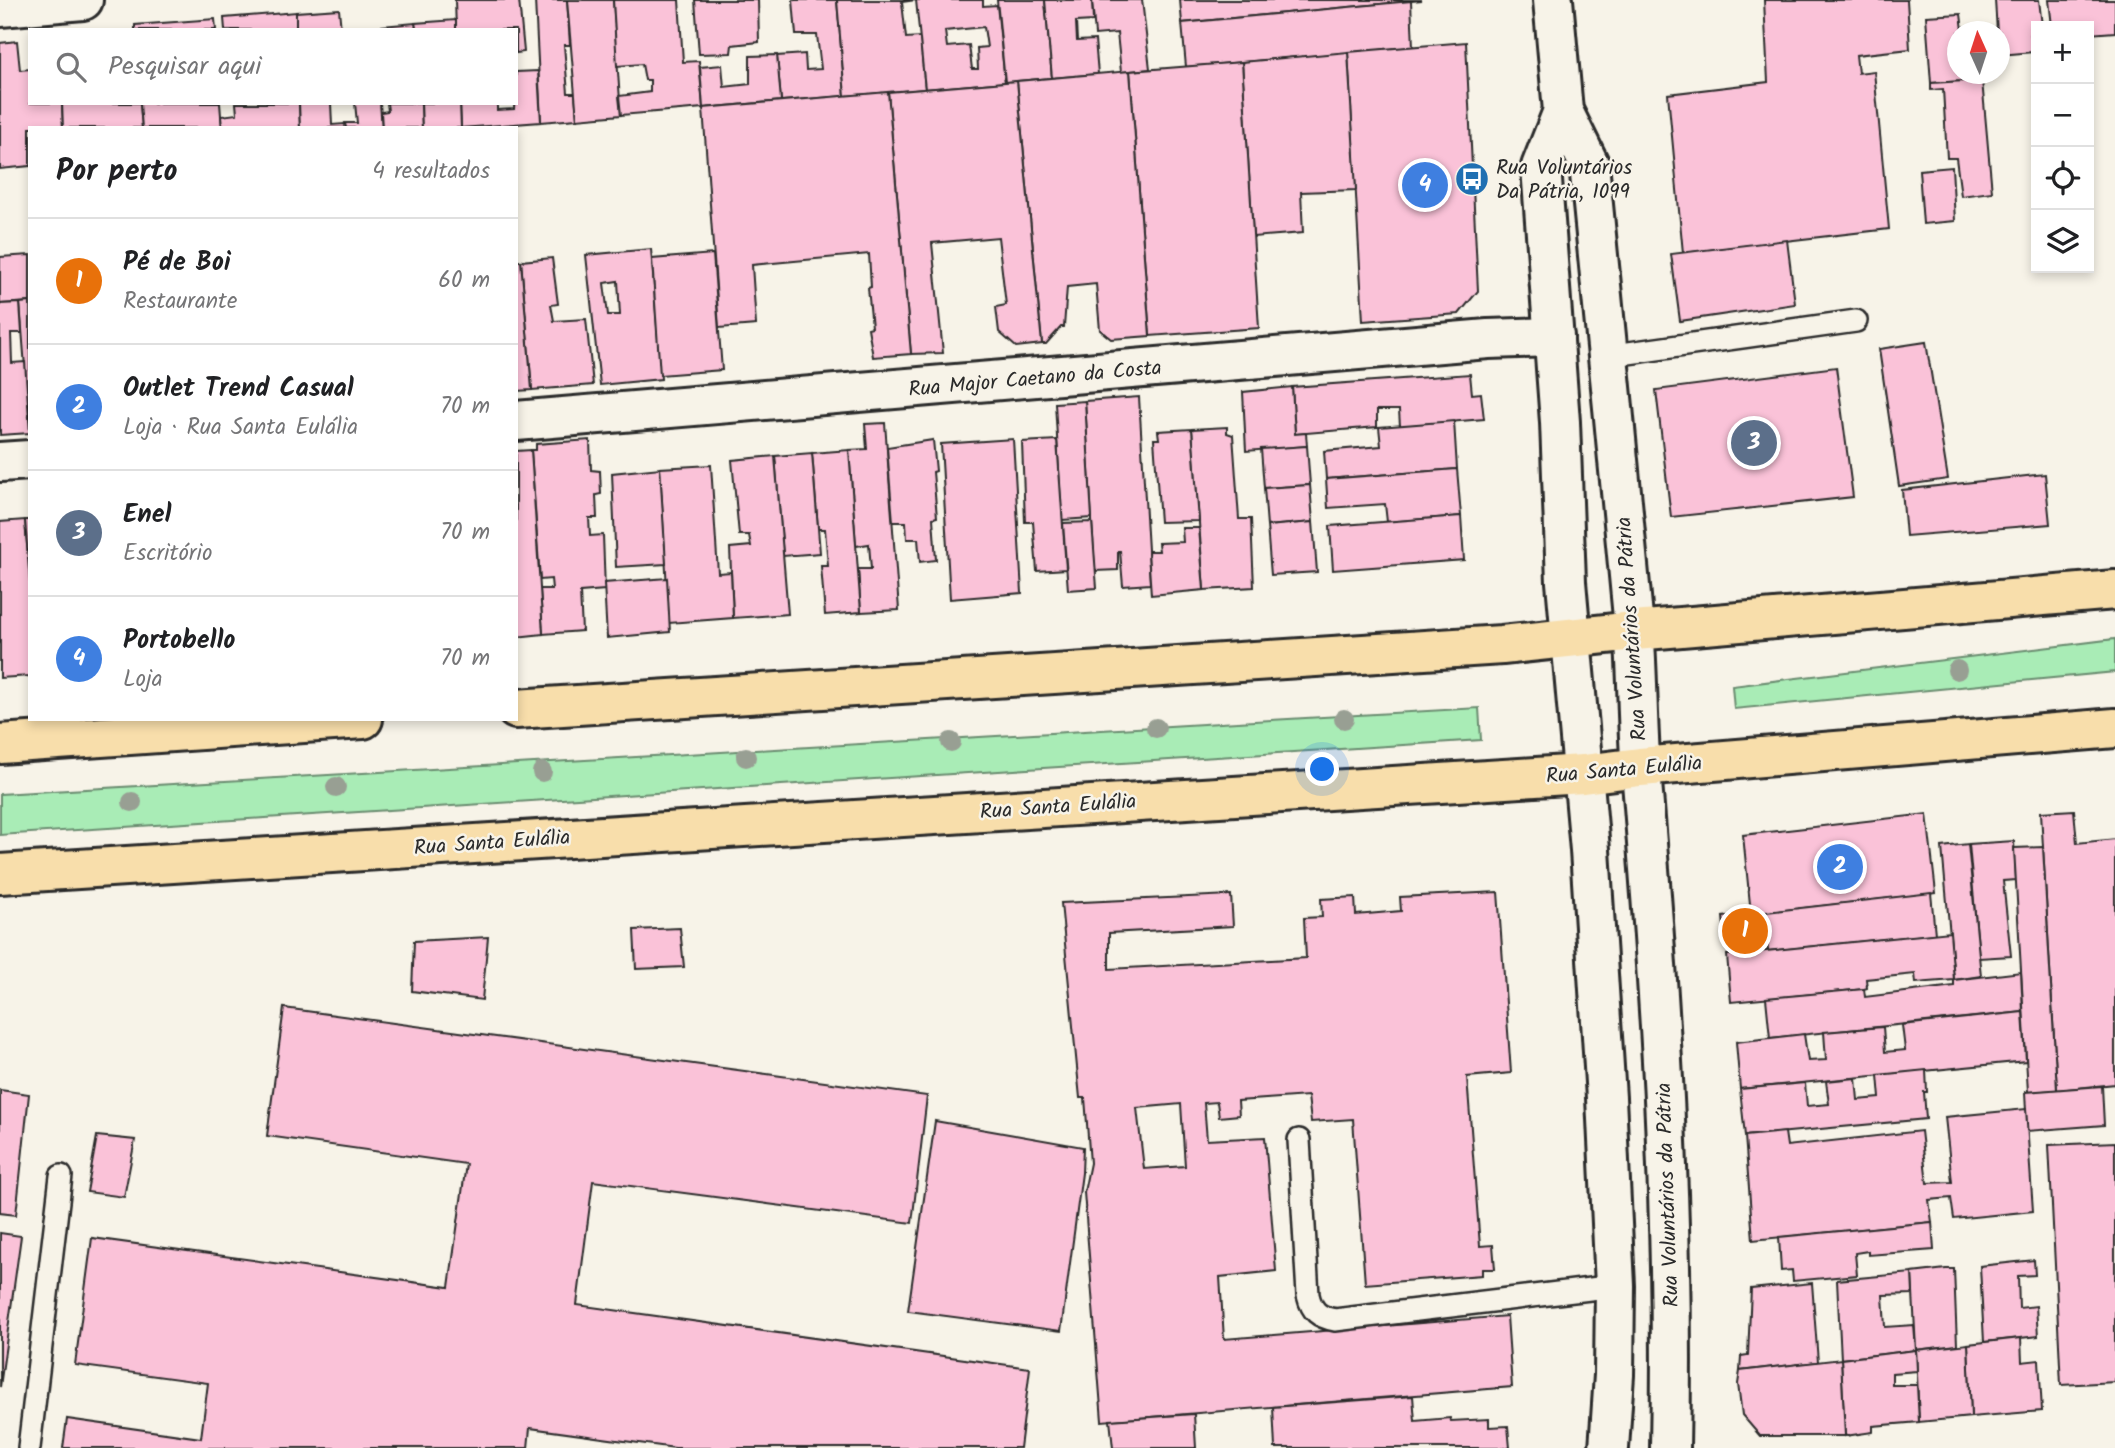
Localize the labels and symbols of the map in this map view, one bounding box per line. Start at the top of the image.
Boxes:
north arrow [1947,21,2010,84]
place label: Rua Voluntários Da Pátria, 1099 [1496,152,1632,209]
pin: 4 [1402,159,1448,211]
bus stop icon: Rua Voluntários Da Pátria, 1099 [1453,160,1491,198]
street label: Rua Major Caetano da Costa [907,352,1163,407]
pin: 3 [1731,417,1777,469]
street label: Rua Voluntários da Pátria [1608,516,1657,742]
street label: Rua Santa Eulália [1545,747,1704,794]
your location [1305,752,1339,786]
street label: Rua Santa Eulália [979,786,1137,829]
street label: Rua Santa Eulália [413,822,571,865]
pin: 2 [1817,841,1863,893]
pin: 1 [1722,905,1768,957]
street label: Rua Voluntários da Pátria [1648,1082,1689,1308]

